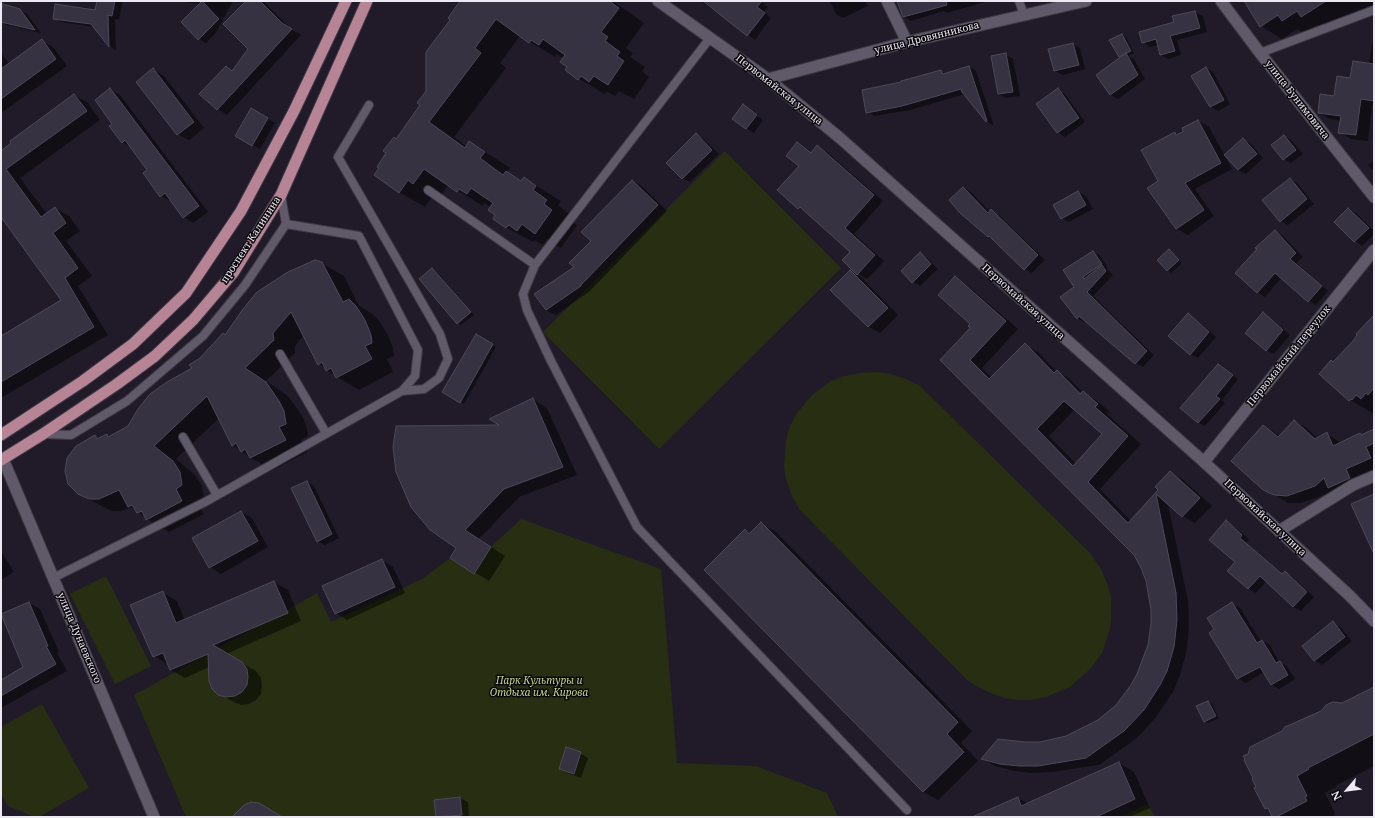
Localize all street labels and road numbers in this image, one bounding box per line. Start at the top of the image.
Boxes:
street label: улица Дровянникова [873,19,981,57]
street label: Первомайская улица [733,52,825,128]
street label: улица Бунимовича [1262,58,1332,142]
street label: проспект Калинина [218,194,284,286]
street label: Первомайская улица [979,262,1067,342]
street label: Первомайский переулок [1245,303,1333,409]
street label: Первомайская улица [1222,477,1308,559]
street label: улица Дунаевского [55,591,103,685]

